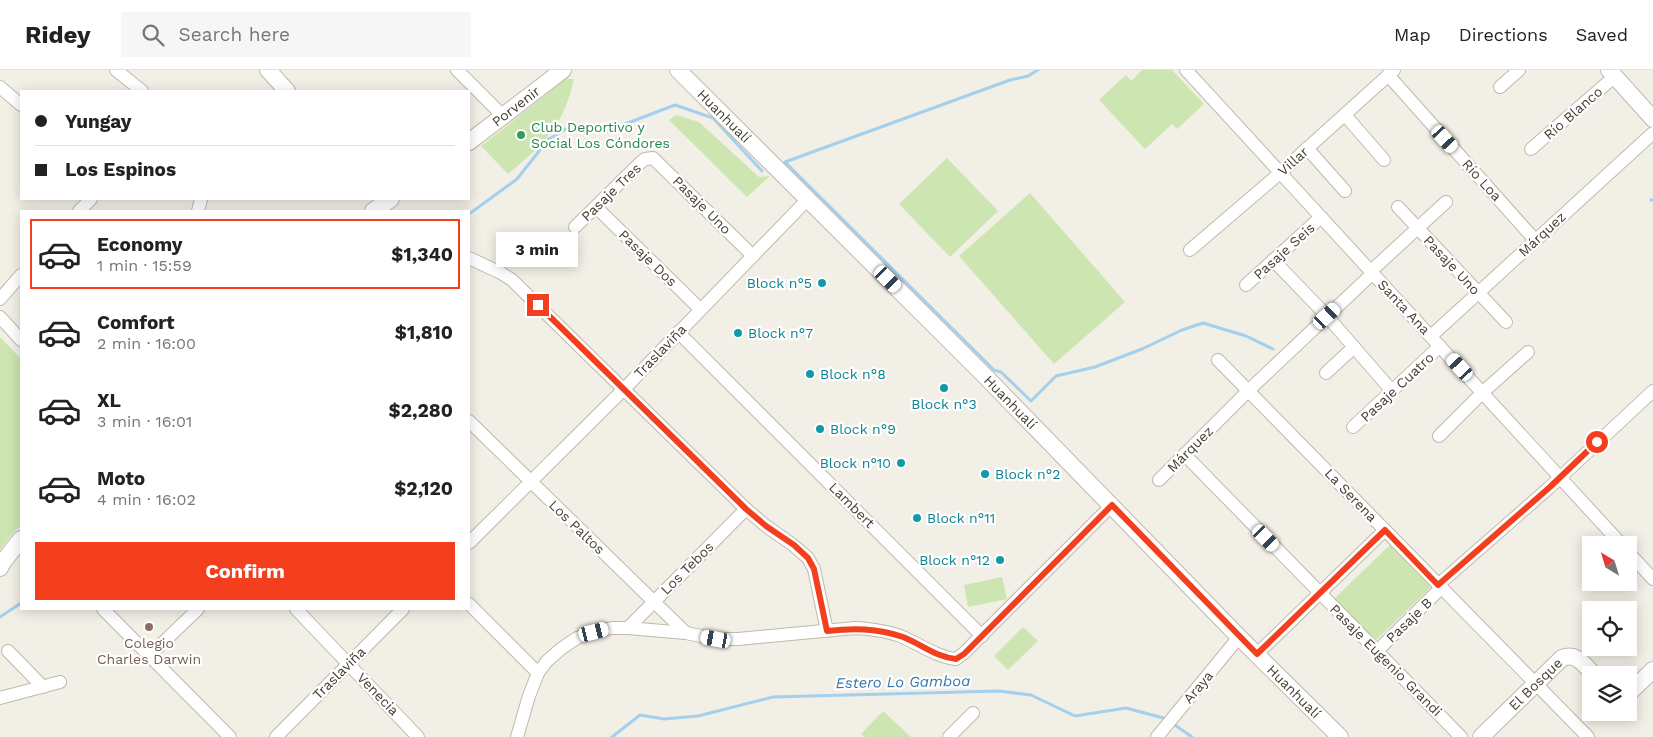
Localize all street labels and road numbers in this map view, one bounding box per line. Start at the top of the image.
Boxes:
street label: Porvenir [489,83,543,130]
street label: Río Blanco [1540,83,1606,143]
street label: Huanhualí [694,86,754,146]
street label: Villar [1275,143,1312,179]
street label: Río Loa [1459,156,1505,204]
street label: Pasaje Tres [578,160,644,224]
street label: Pasaje Uno [670,173,734,237]
street label: Márquez [1515,208,1569,260]
street label: Pasaje Seis [1250,219,1318,283]
street label: Pasaje Dos [616,226,680,290]
street label: Pasaje Uno [1420,232,1484,298]
street label: Santa Ana [1375,276,1433,338]
street label: Traslaviña [631,321,689,381]
street label: Pasaje Cuatro [1357,349,1437,425]
street label: Huanhualí [981,372,1040,433]
street label: Márquez [1164,423,1216,475]
street label: La Serena [1322,465,1380,525]
street label: Lambert [826,479,878,531]
street label: Los Paltos [546,497,608,557]
street label: Los Tebos [657,538,717,598]
street label: Pasaje B [1383,594,1435,646]
street label: Pasaje Eugenio Grandi [1327,601,1445,719]
street label: Traslaviña [309,643,369,703]
street label: El Bosque [1505,654,1565,713]
street label: Huanhualí [1264,662,1324,721]
street label: Araya [1180,668,1216,706]
street label: Venecia [354,669,402,719]

